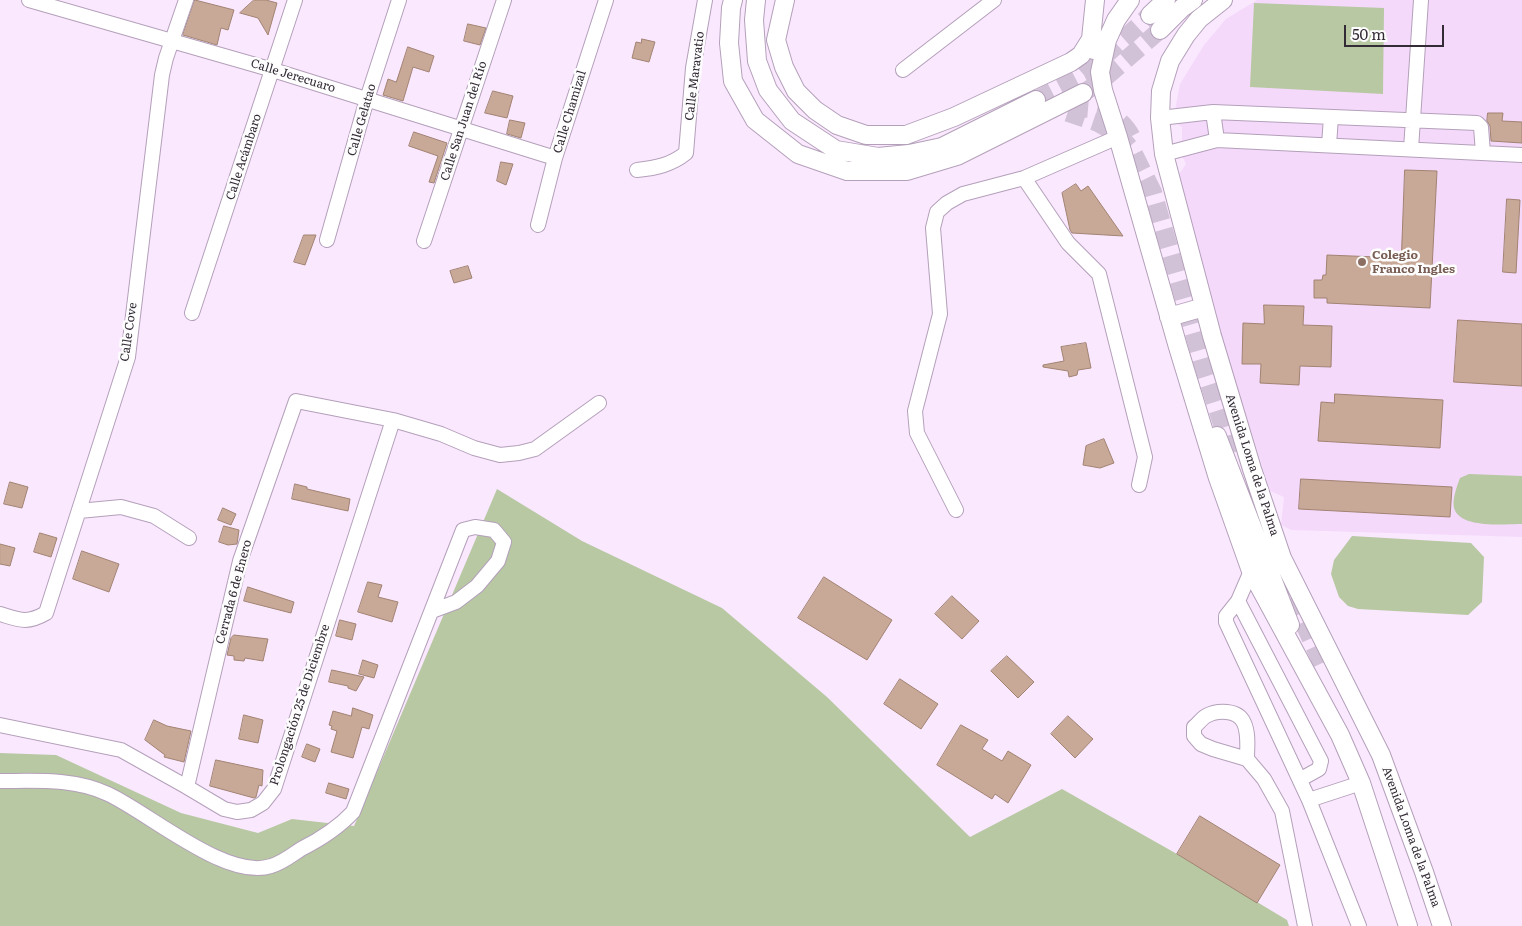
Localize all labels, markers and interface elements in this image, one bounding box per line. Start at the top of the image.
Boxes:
scale bar [1347,15,1447,47]
text: 50 m [1352,22,1386,45]
street label: Calle Maravatio [682,30,708,122]
street label: Calle Jerecuaro [249,56,337,96]
street label: Calle San Juan del Río [438,59,490,183]
street label: Calle Chamizal [551,69,589,155]
street label: Calle Gelatao [345,82,379,158]
street label: Calle Acámbaro [223,112,265,202]
place label: Colegio Franco Ingles [1372,248,1455,276]
marker: Colegio Franco Ingles [1356,256,1368,268]
street label: Calle Cove [118,302,140,362]
street label: Avenida Loma de la Palma [1222,392,1282,538]
street label: Cerrada 6 de Enero [213,538,255,646]
street label: Prolongación 25 de Diciembre [267,623,333,787]
street label: Avenida Loma de la Palma [1379,765,1443,909]

